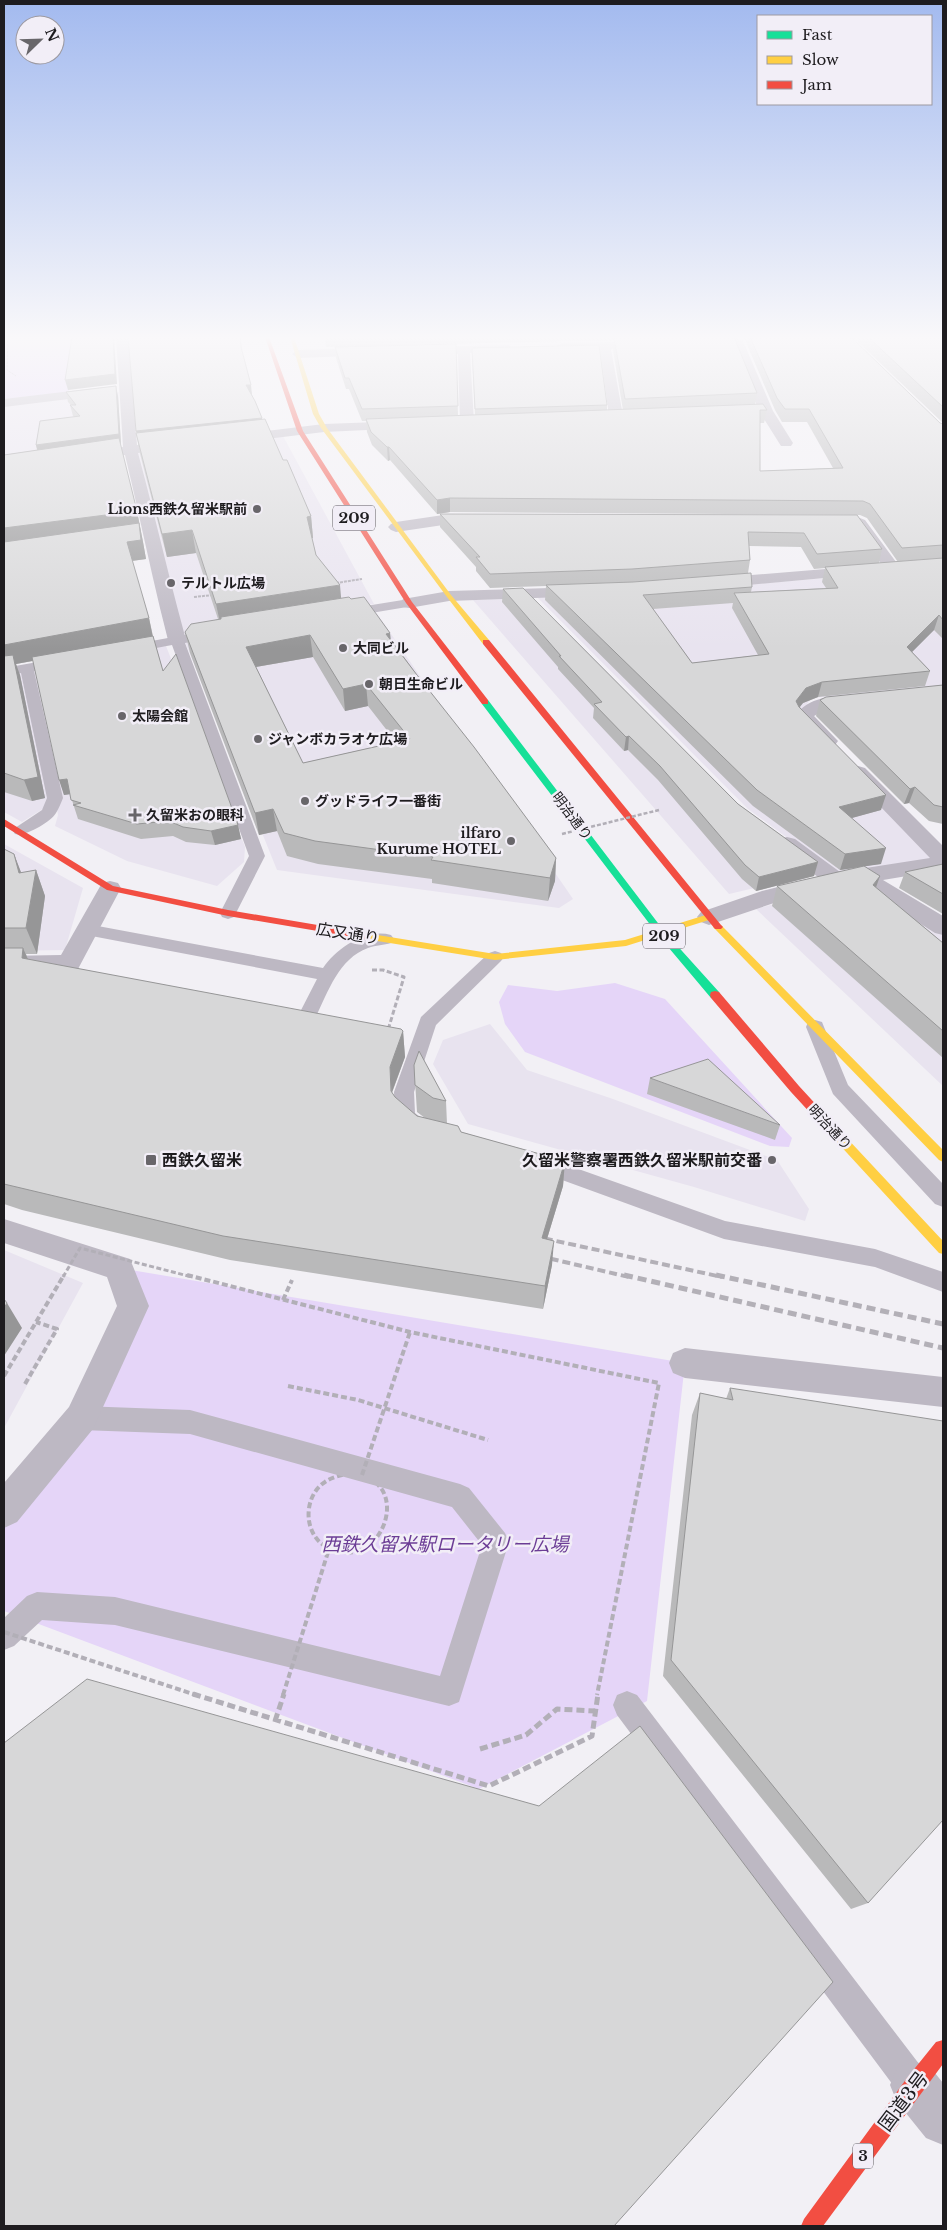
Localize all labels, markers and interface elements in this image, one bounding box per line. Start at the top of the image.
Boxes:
north arrow [15,15,65,65]
legend [757,15,932,105]
text: N [41,25,63,44]
text: Fast [802,25,833,44]
text: Slow [802,50,839,69]
text: Jam [800,75,832,94]
place label: Lions西鉄久留米駅前 [107,500,247,518]
marker: Lions西鉄久留米駅前 [251,503,263,515]
road number: 209 [333,506,375,530]
place label: テルトル広場 [181,574,265,592]
marker: テルトル広場 [165,577,177,589]
place label: 大同ビル [353,639,409,657]
marker: 大同ビル [337,642,349,654]
place label: 朝日生命ビル [379,675,463,693]
marker: 朝日生命ビル [363,678,375,690]
place label: 太陽会館 [132,707,188,725]
marker: 太陽会館 [116,710,128,722]
place label: ジャンボカラオケ広場 [268,730,407,748]
marker: ジャンボカラオケ広場 [252,733,264,745]
street label: 明治通り [548,788,596,844]
place label: グッドライフ一番街 [315,792,441,810]
marker: グッドライフ一番街 [299,795,311,807]
place label: 久留米おの眼科 [146,806,244,824]
marker: 久留米おの眼科 [128,808,142,822]
place label: ilfaro Kurume HOTEL [376,824,501,858]
marker: ilfaro Kurume HOTEL [505,835,517,847]
street label: 広又通り [315,918,381,948]
road number: 209 [643,924,685,948]
street label: 明治通り [804,1100,856,1154]
place label: 西鉄久留米 [162,1150,242,1170]
place label: 久留米警察署西鉄久留米駅前交番 [522,1150,762,1170]
marker: 西鉄久留米 [144,1153,158,1167]
marker: 久留米警察署西鉄久留米駅前交番 [766,1154,778,1166]
park label: 西鉄久留米駅ロータリー広場 [321,1533,570,1556]
street label: 国道3号 [874,2067,933,2136]
road number: 3 [853,2144,873,2168]

